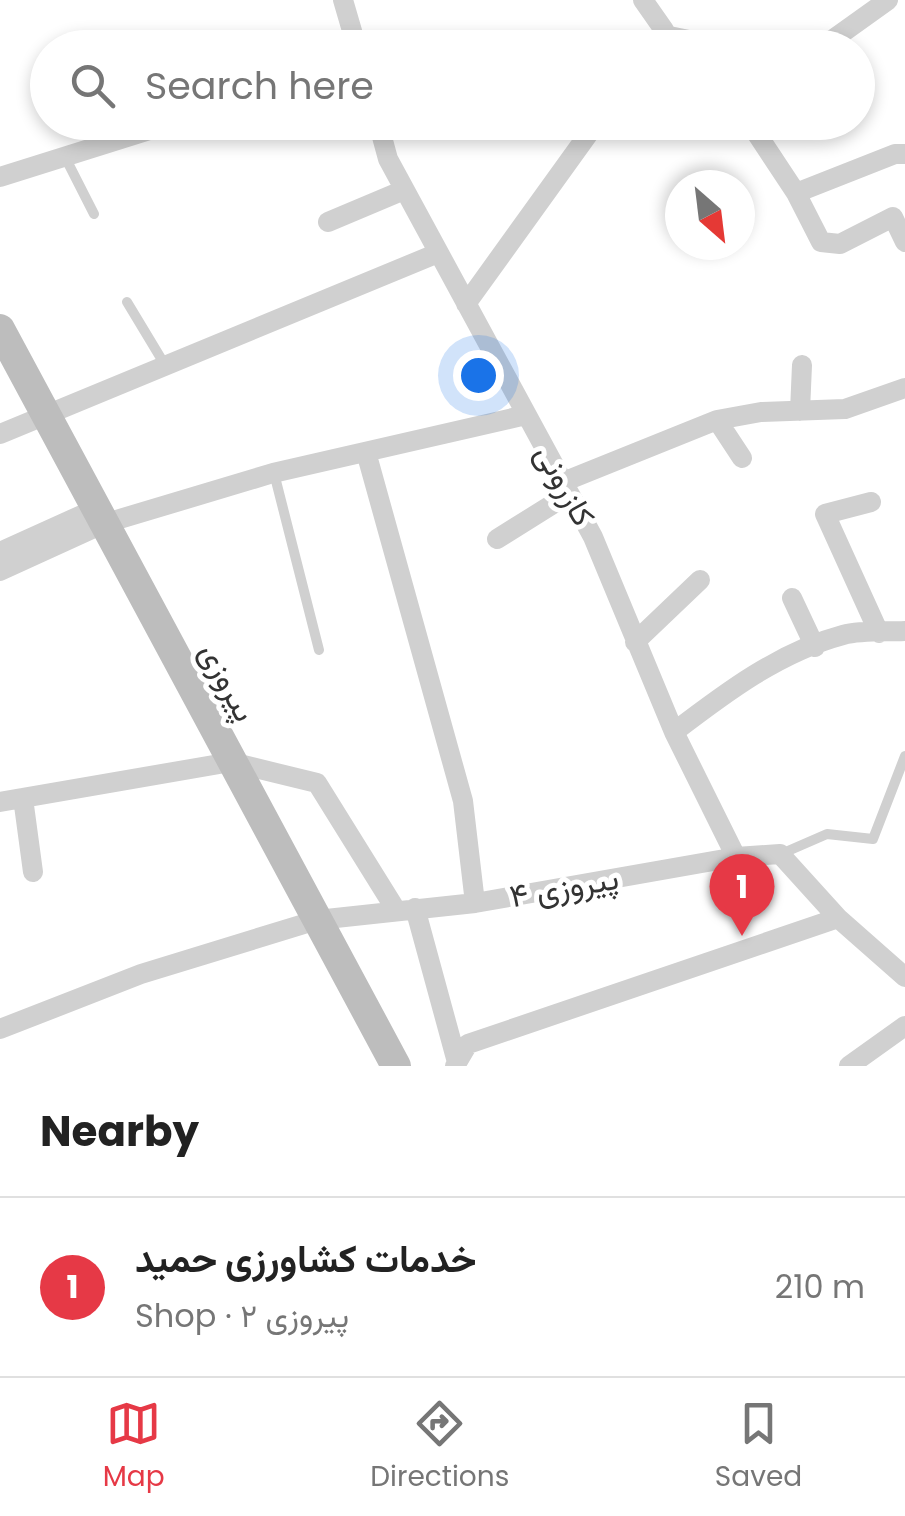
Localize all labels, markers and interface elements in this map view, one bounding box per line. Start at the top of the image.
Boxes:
search box [30,30,875,140]
icon: search [65,58,120,113]
text: Search here [145,59,374,112]
north arrow [665,170,755,260]
your location [453,350,504,401]
street label: کازرونی [525,436,606,534]
street label: پیروزی [189,634,268,729]
pin: 1 [710,854,774,936]
street label: پیروزی ۴ [506,855,622,918]
text: Nearby [40,1102,199,1161]
text: خدمات کشاورزی حمید [135,1232,476,1285]
text: 1 [66,1264,79,1309]
text: 210 m [775,1264,865,1309]
text: Shop · پیروزی ۲ [135,1293,349,1338]
tab: Map [103,1396,165,1498]
tab: Directions [370,1396,509,1498]
tab: Saved [715,1396,802,1498]

